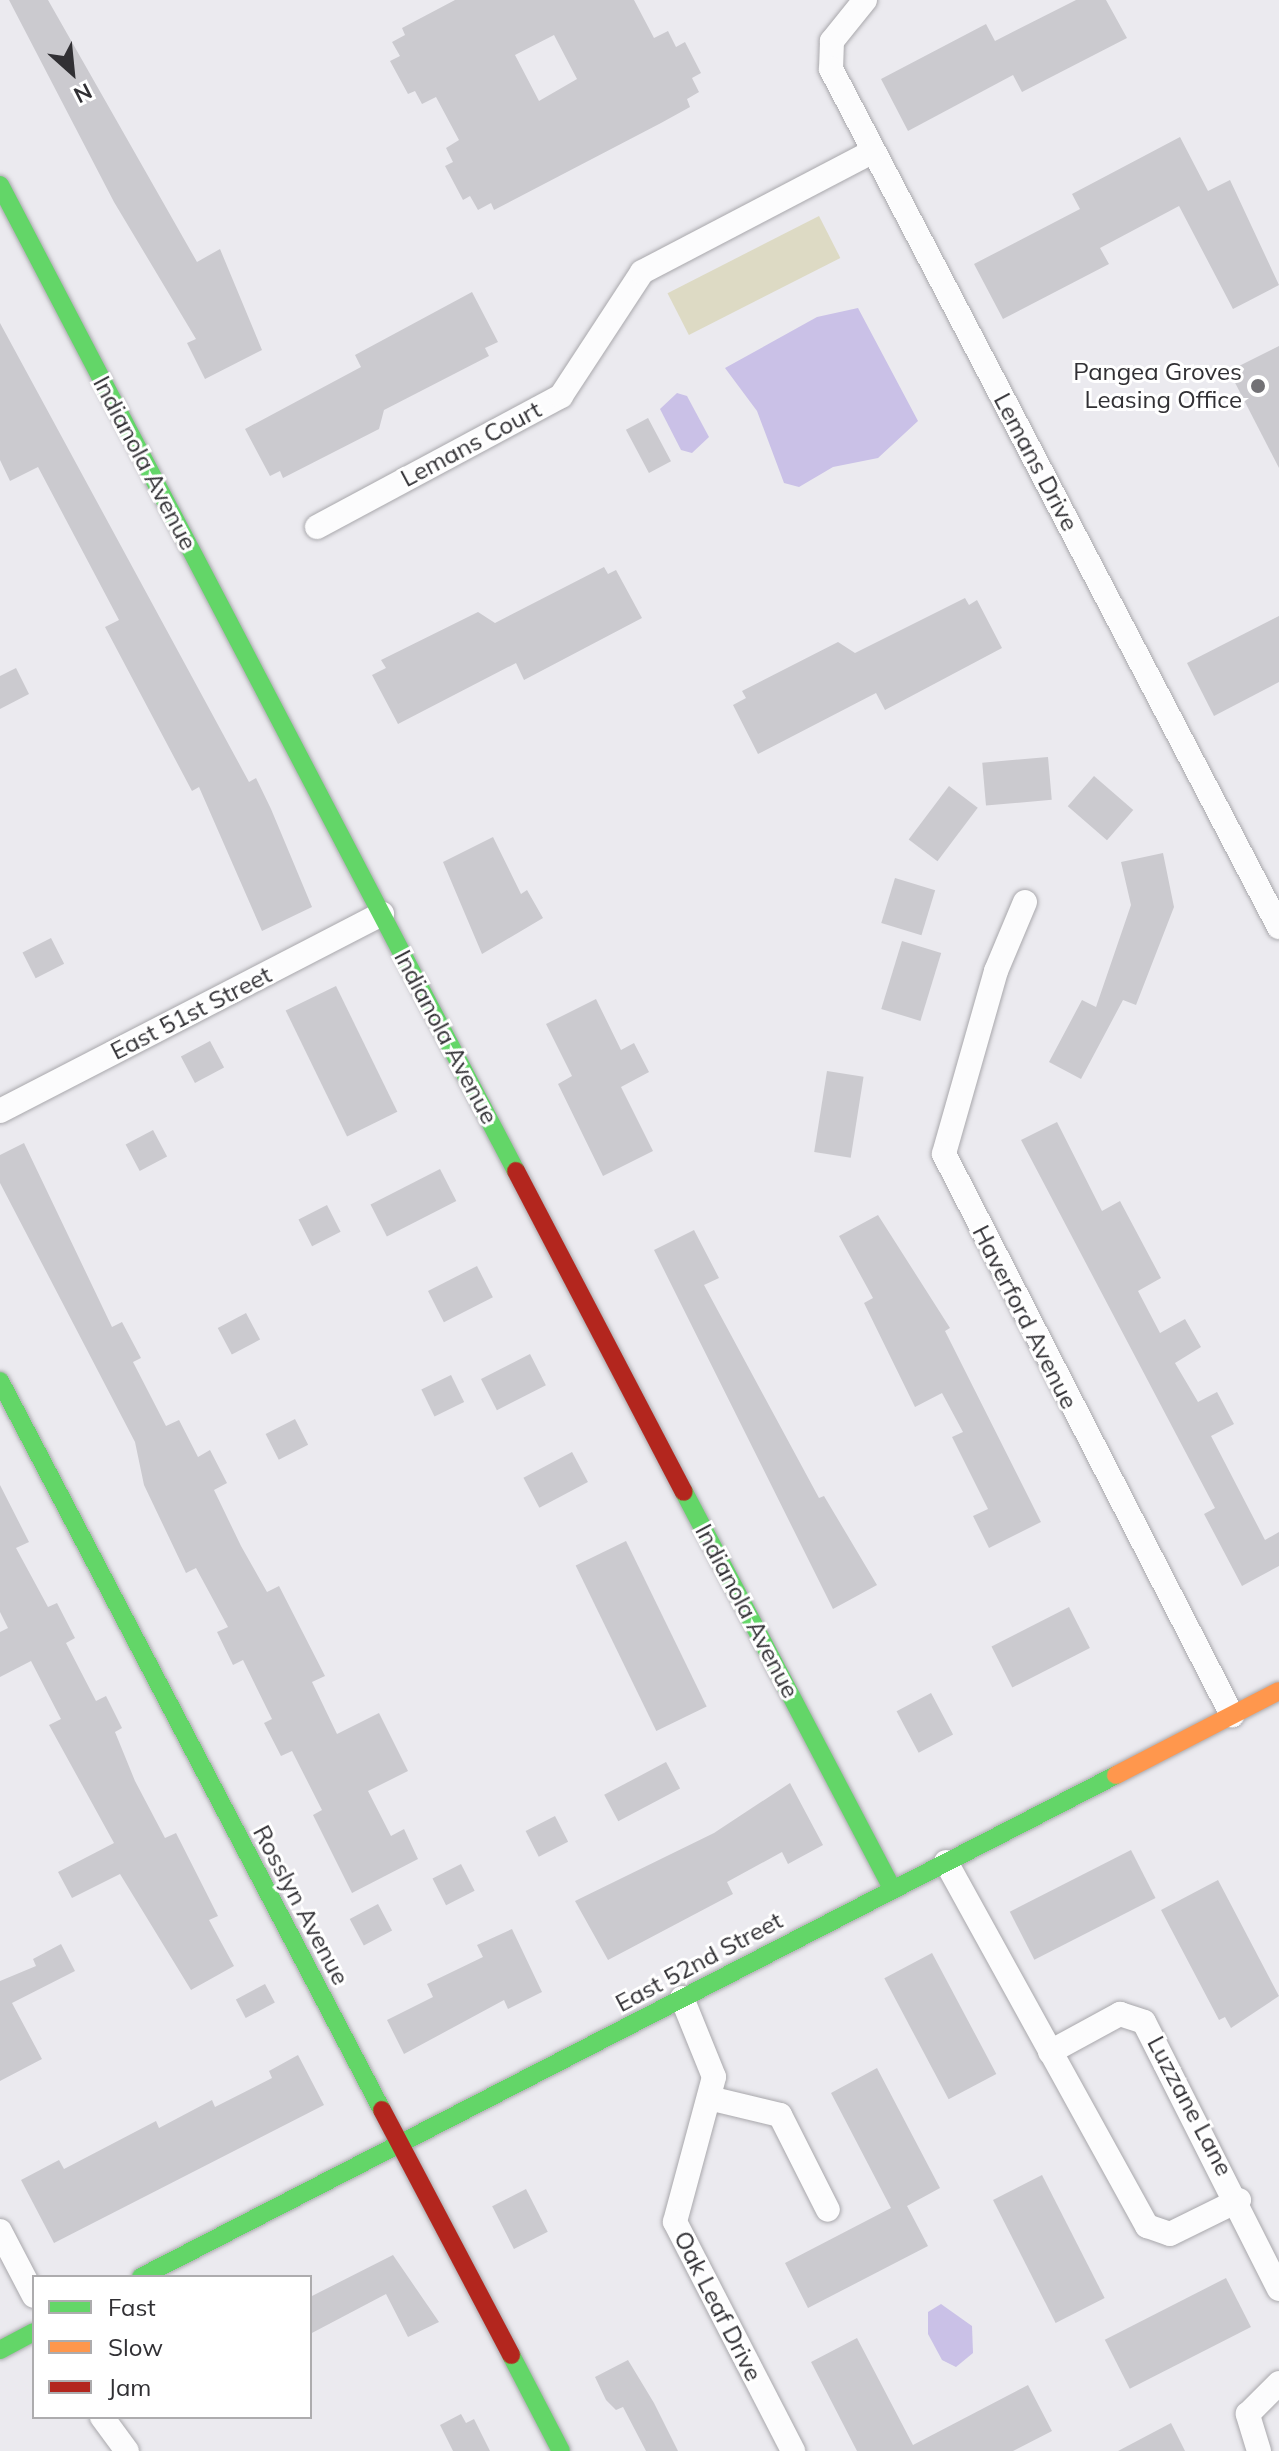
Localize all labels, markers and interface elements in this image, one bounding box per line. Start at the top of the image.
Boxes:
north arrow [32,32,112,112]
text: N [69,77,97,110]
place label: Pangea Groves Leasing Office [1073,358,1242,414]
street label: Indianola Avenue [87,371,203,555]
marker: Pangea Groves Leasing Office [1249,377,1267,395]
street label: Lemans Drive [988,388,1084,536]
street label: Lemans Court [396,395,546,493]
street label: Indianola Avenue [388,945,504,1129]
street label: East 51st Street [106,960,276,1066]
street label: Haverford Avenue [966,1221,1084,1413]
street label: Indianola Avenue [689,1519,805,1703]
street label: Rosslyn Avenue [247,1820,355,1990]
street label: East 52nd Street [611,1906,787,2018]
street label: Luzzane Lane [1141,2031,1239,2181]
street label: Oak Leaf Drive [668,2226,768,2386]
legend [32,2275,312,2419]
text: Fast [108,2292,156,2322]
text: Slow [108,2332,163,2362]
text: Jam [108,2372,151,2402]

